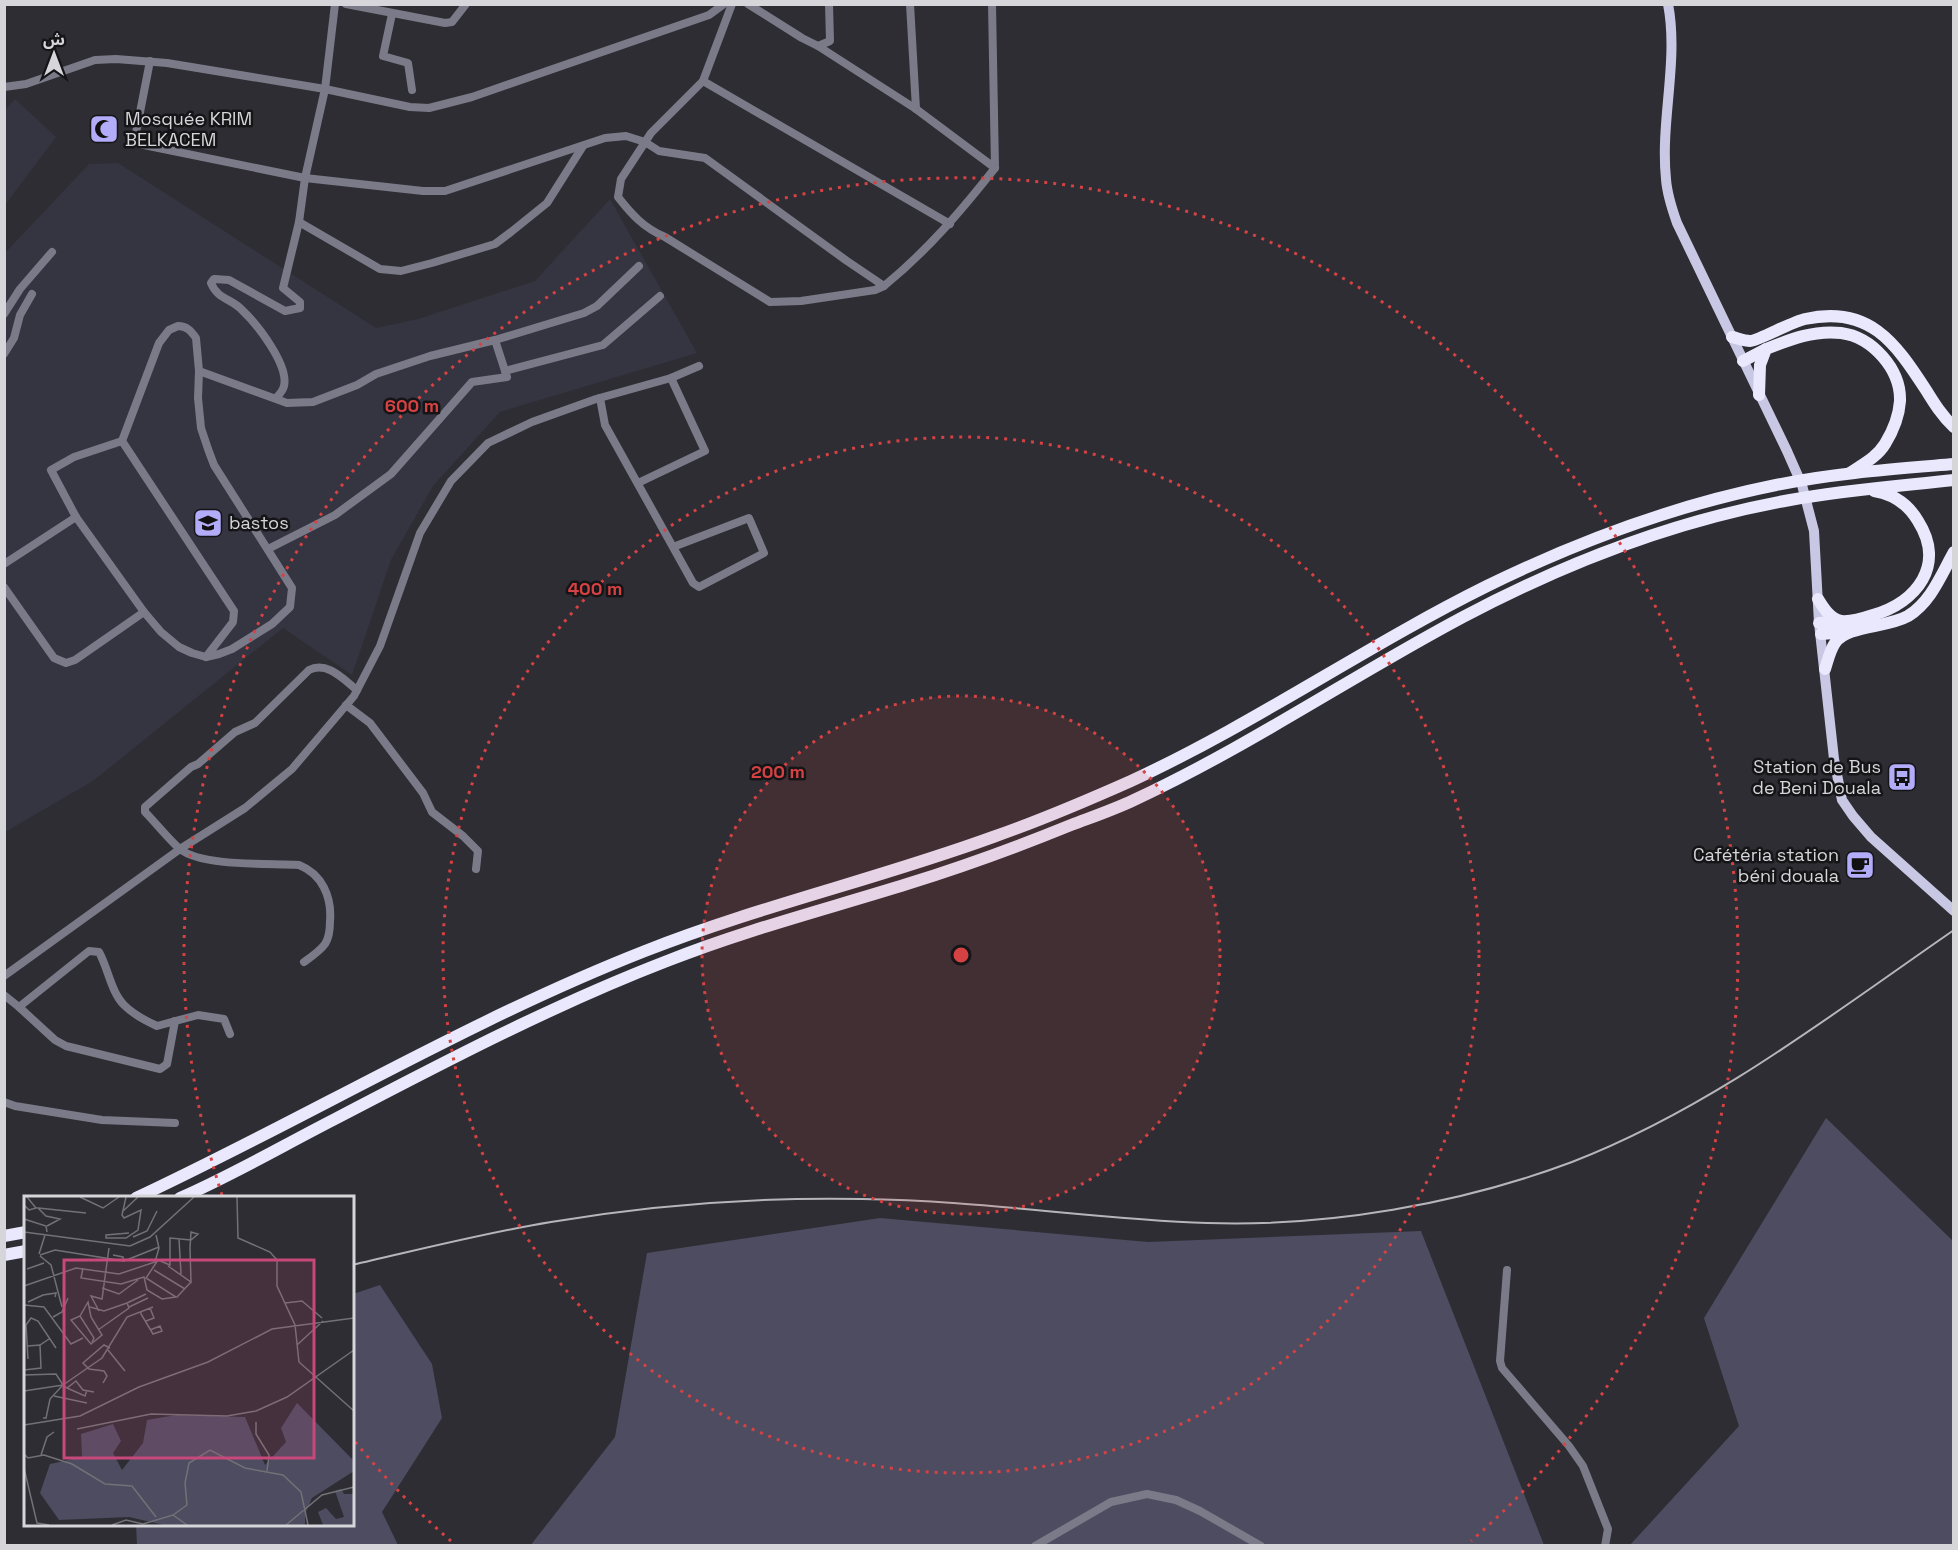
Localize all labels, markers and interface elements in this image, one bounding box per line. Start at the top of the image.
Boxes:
north arrow [24,24,84,84]
text: ش [43,29,65,50]
place label: Mosquée KRIM BELKACEM [125,107,252,151]
mosque icon: Mosquée KRIM BELKACEM [88,113,120,145]
text: 600 m [385,394,439,417]
school or university icon: bastos [192,507,224,539]
place label: bastos [229,511,289,534]
text: 400 m [568,577,622,600]
place label: Station de Bus de Beni Douala [1752,755,1881,799]
text: 200 m [751,760,805,783]
bus stop icon: Station de Bus de Beni Douala [1886,761,1918,793]
place label: Cafétéria station béni douala [1693,843,1839,887]
cafe icon: Cafétéria station béni douala [1844,849,1876,881]
centre of rings [951,945,971,965]
inset map [24,1196,354,1526]

